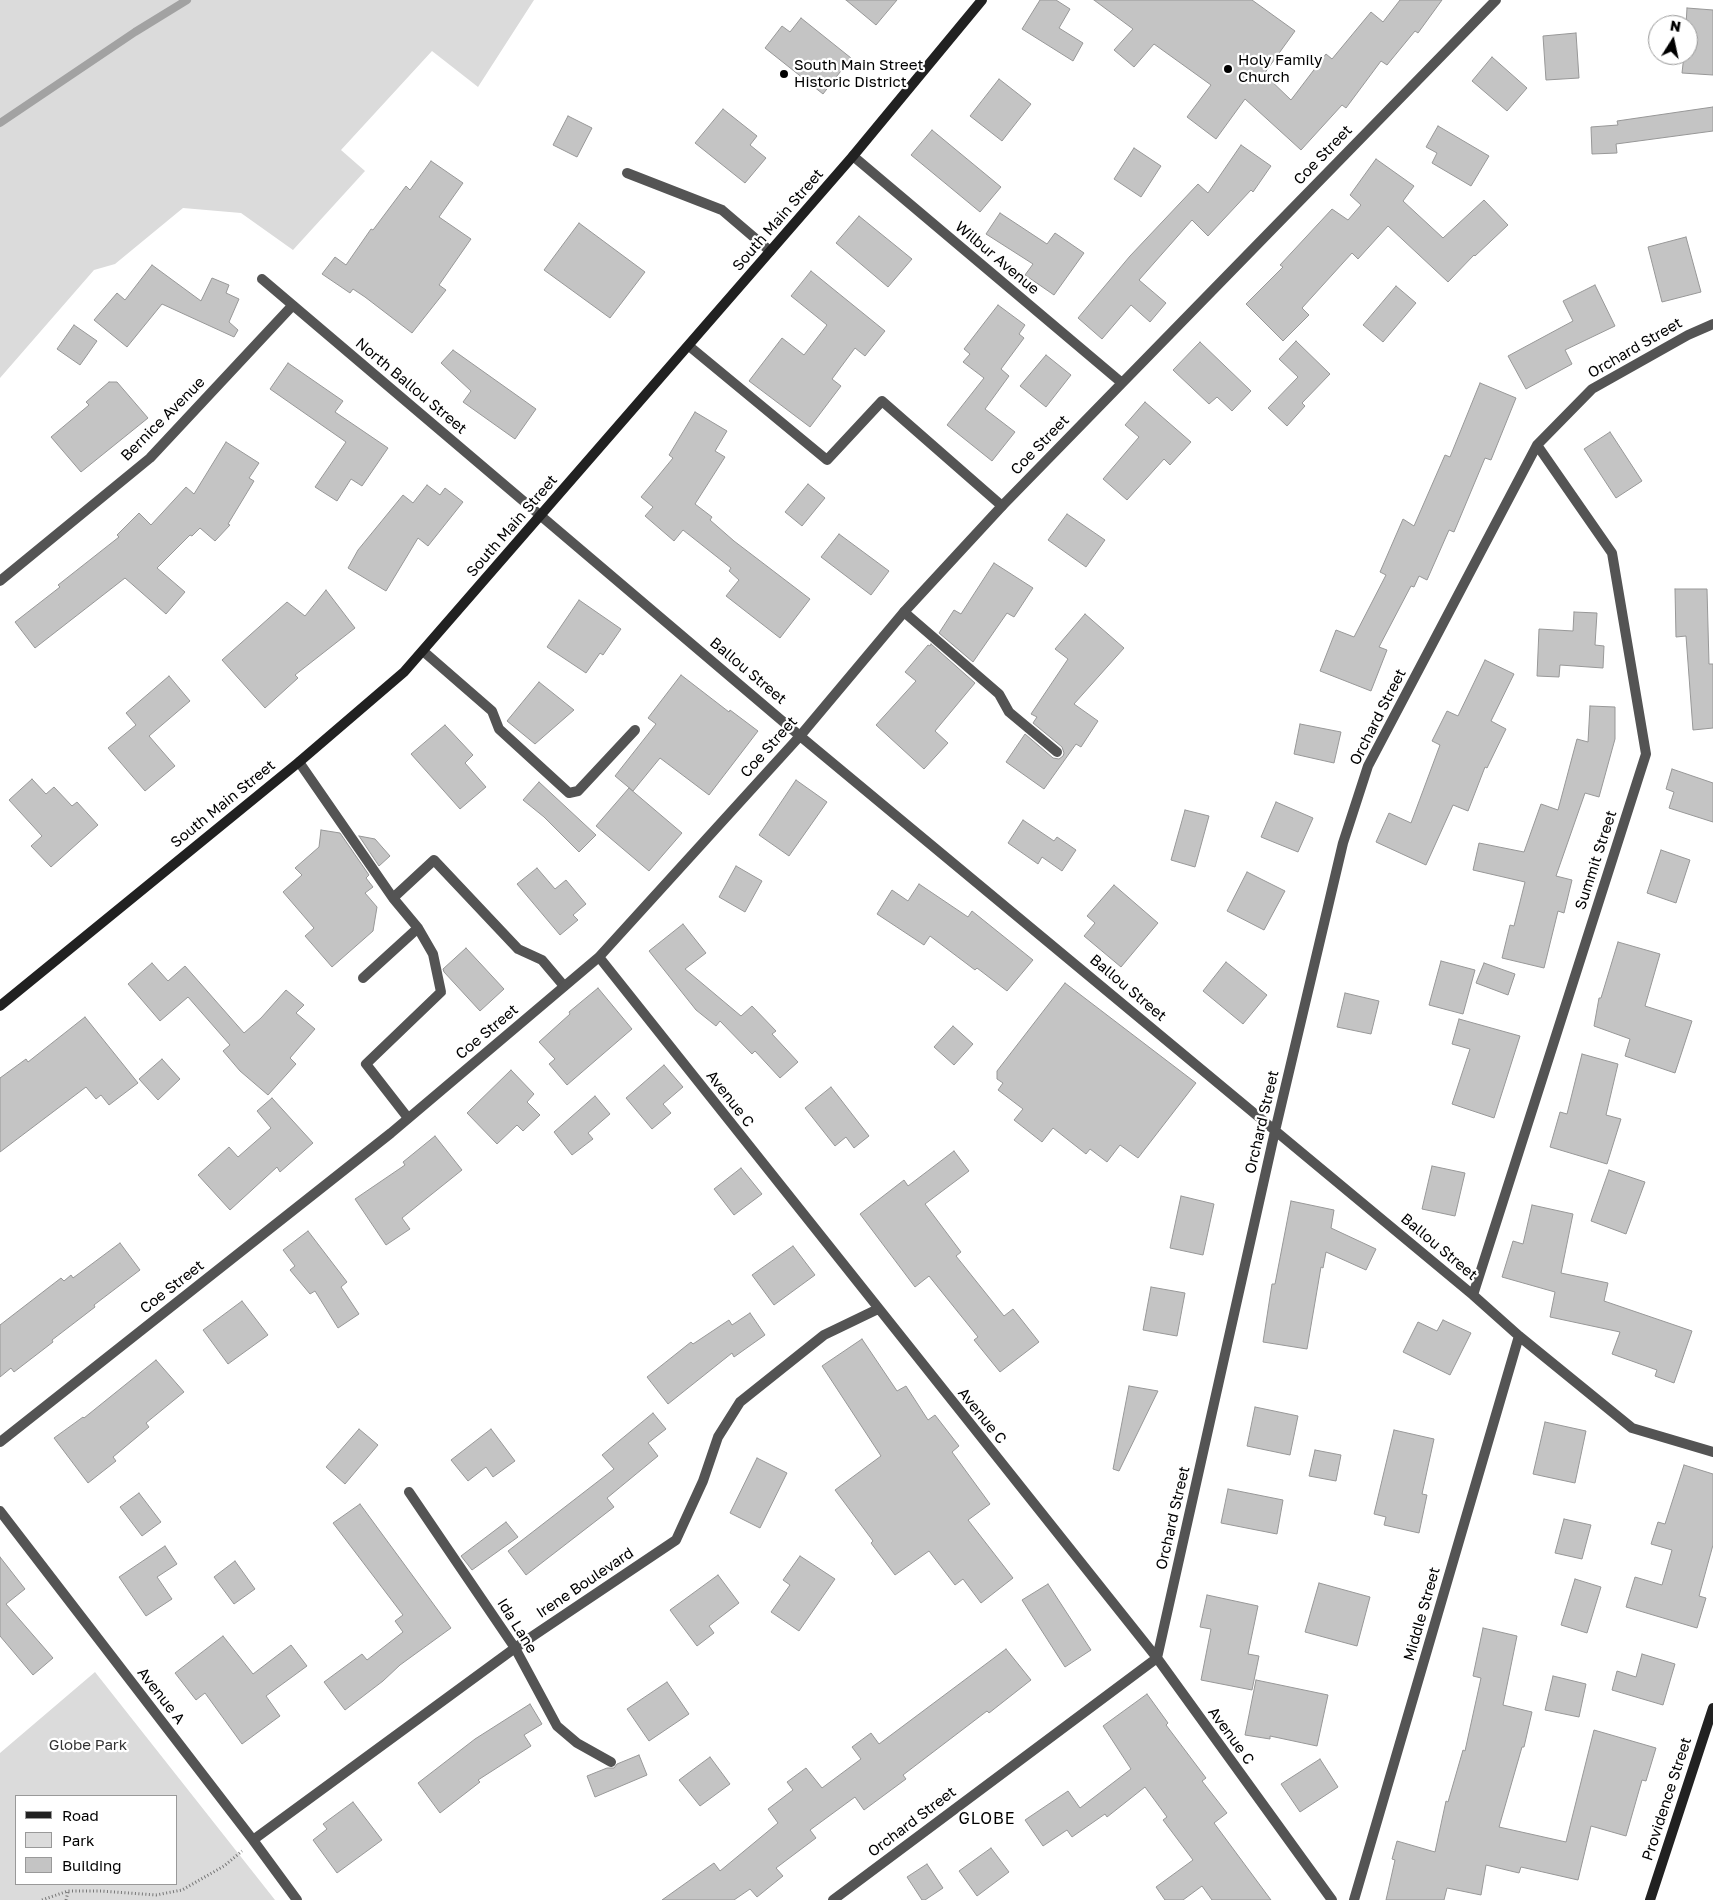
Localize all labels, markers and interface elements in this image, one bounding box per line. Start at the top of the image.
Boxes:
north arrow [1648,15,1698,65]
text: N [1669,16,1682,35]
place label: Holy Family Church [1238,51,1322,86]
place label: South Main Street Historic District [794,56,923,91]
marker: Holy Family Church [1222,63,1234,75]
marker: South Main Street Historic District [778,68,790,80]
street label: Coe Street [1290,121,1356,189]
street label: South Main Street [729,165,827,275]
street label: Wilbur Avenue [951,218,1043,298]
street label: Orchard Street [1585,314,1685,382]
street label: North Ballou Street [352,334,470,438]
street label: Bernice Avenue [117,373,209,465]
street label: Coe Street [1007,411,1073,479]
street label: South Main Street [463,471,561,581]
street label: Ballou Street [706,634,790,708]
street label: Orchard Street [1346,666,1410,768]
street label: Coe Street [737,713,801,781]
street label: South Main Street [167,756,279,852]
street label: Summit Street [1571,808,1621,912]
street label: Ballou Street [1086,951,1170,1025]
street label: Coe Street [452,1001,522,1063]
street label: Avenue C [702,1067,758,1131]
street label: Orchard Street [1241,1068,1283,1176]
street label: Ballou Street [1397,1210,1481,1284]
street label: Coe Street [136,1256,208,1318]
street label: Avenue C [954,1384,1010,1448]
street label: Orchard Street [1152,1464,1194,1572]
street label: Irene Boulevard [533,1544,637,1622]
street label: Middle Street [1400,1565,1444,1663]
street label: Ida Lane [493,1595,541,1657]
street label: Avenue A [133,1664,189,1728]
street label: Avenue C [1204,1704,1258,1768]
street label: Providence Street [1639,1735,1695,1863]
park label: Globe Park [49,1736,127,1754]
street label: Orchard Street [864,1783,960,1861]
legend [15,1795,178,1885]
text: Road [62,1806,99,1824]
district label: GLOBE [958,1809,1016,1829]
text: Park [62,1831,94,1849]
text: Building [62,1856,122,1874]

